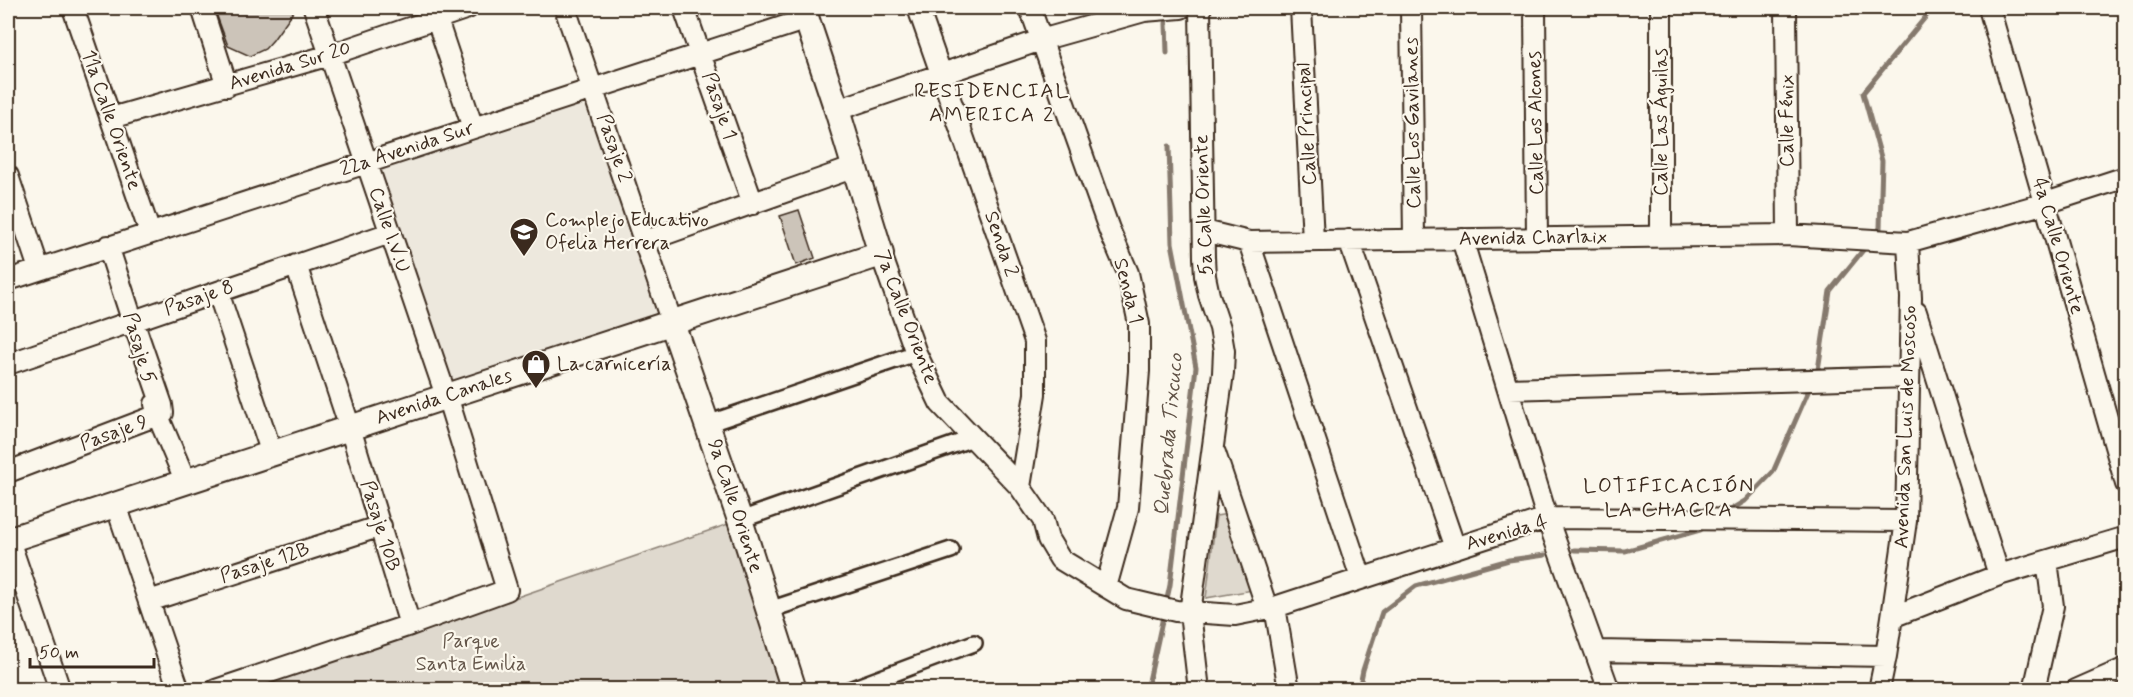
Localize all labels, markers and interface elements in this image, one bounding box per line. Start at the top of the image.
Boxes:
street label: Avenida Sur 20 [226,35,354,97]
street label: Calle Los Gavilanes [1398,37,1428,209]
street label: 11a Calle Oriente [74,46,148,194]
street label: Calle Las Águilas [1648,48,1675,196]
street label: Calle Los Alcones [1521,51,1551,195]
street label: Calle Principal [1290,62,1324,186]
street label: Pasaje 1 [695,69,743,143]
street label: Calle Fénix [1774,75,1801,167]
district label: RESIDENCIAL AMERICA 2 [914,77,1070,129]
street label: Pasaje 2 [590,110,638,186]
street label: 22a Avenida Sur [337,114,478,183]
street label: 5a Calle Oriente [1188,134,1220,276]
street label: 4a Calle Oriente [2026,175,2090,318]
street label: Calle I.V.U [362,184,416,276]
place label: Complejo Educativo Ofelia Herrera [545,207,709,257]
street label: Senda 2 [977,208,1025,281]
school or university icon: Complejo Educativo Ofelia Herrera [508,216,540,258]
street label: Avenida Charlaix [1459,223,1607,253]
street label: 7a Calle Oriente [868,246,944,388]
street label: Senda 1 [1106,255,1150,327]
street label: Pasaje 8 [161,274,237,322]
street label: Avenida San Luis de Moscoso [1888,305,1924,549]
street label: Pasaje 5 [116,309,162,387]
shop icon: La carnicería [520,348,552,390]
place label: La carnicería [557,351,672,378]
water label: Quebrada Tixcuco [1148,351,1190,518]
street label: Avenida Canales [372,362,516,432]
street label: Pasaje 9 [76,408,152,458]
street label: 9a Calle Oriente [701,436,769,576]
district label: LOTIFICACIÓN LA CHACRA [1583,472,1755,524]
street label: Pasaje 10B [353,477,407,575]
street label: Avenida 4 [1463,508,1552,558]
street label: Pasaje 12B [217,536,313,590]
park label: Parque Santa Emilia [416,628,526,678]
scale bar [30,631,154,669]
text: 50 m [39,641,79,665]

